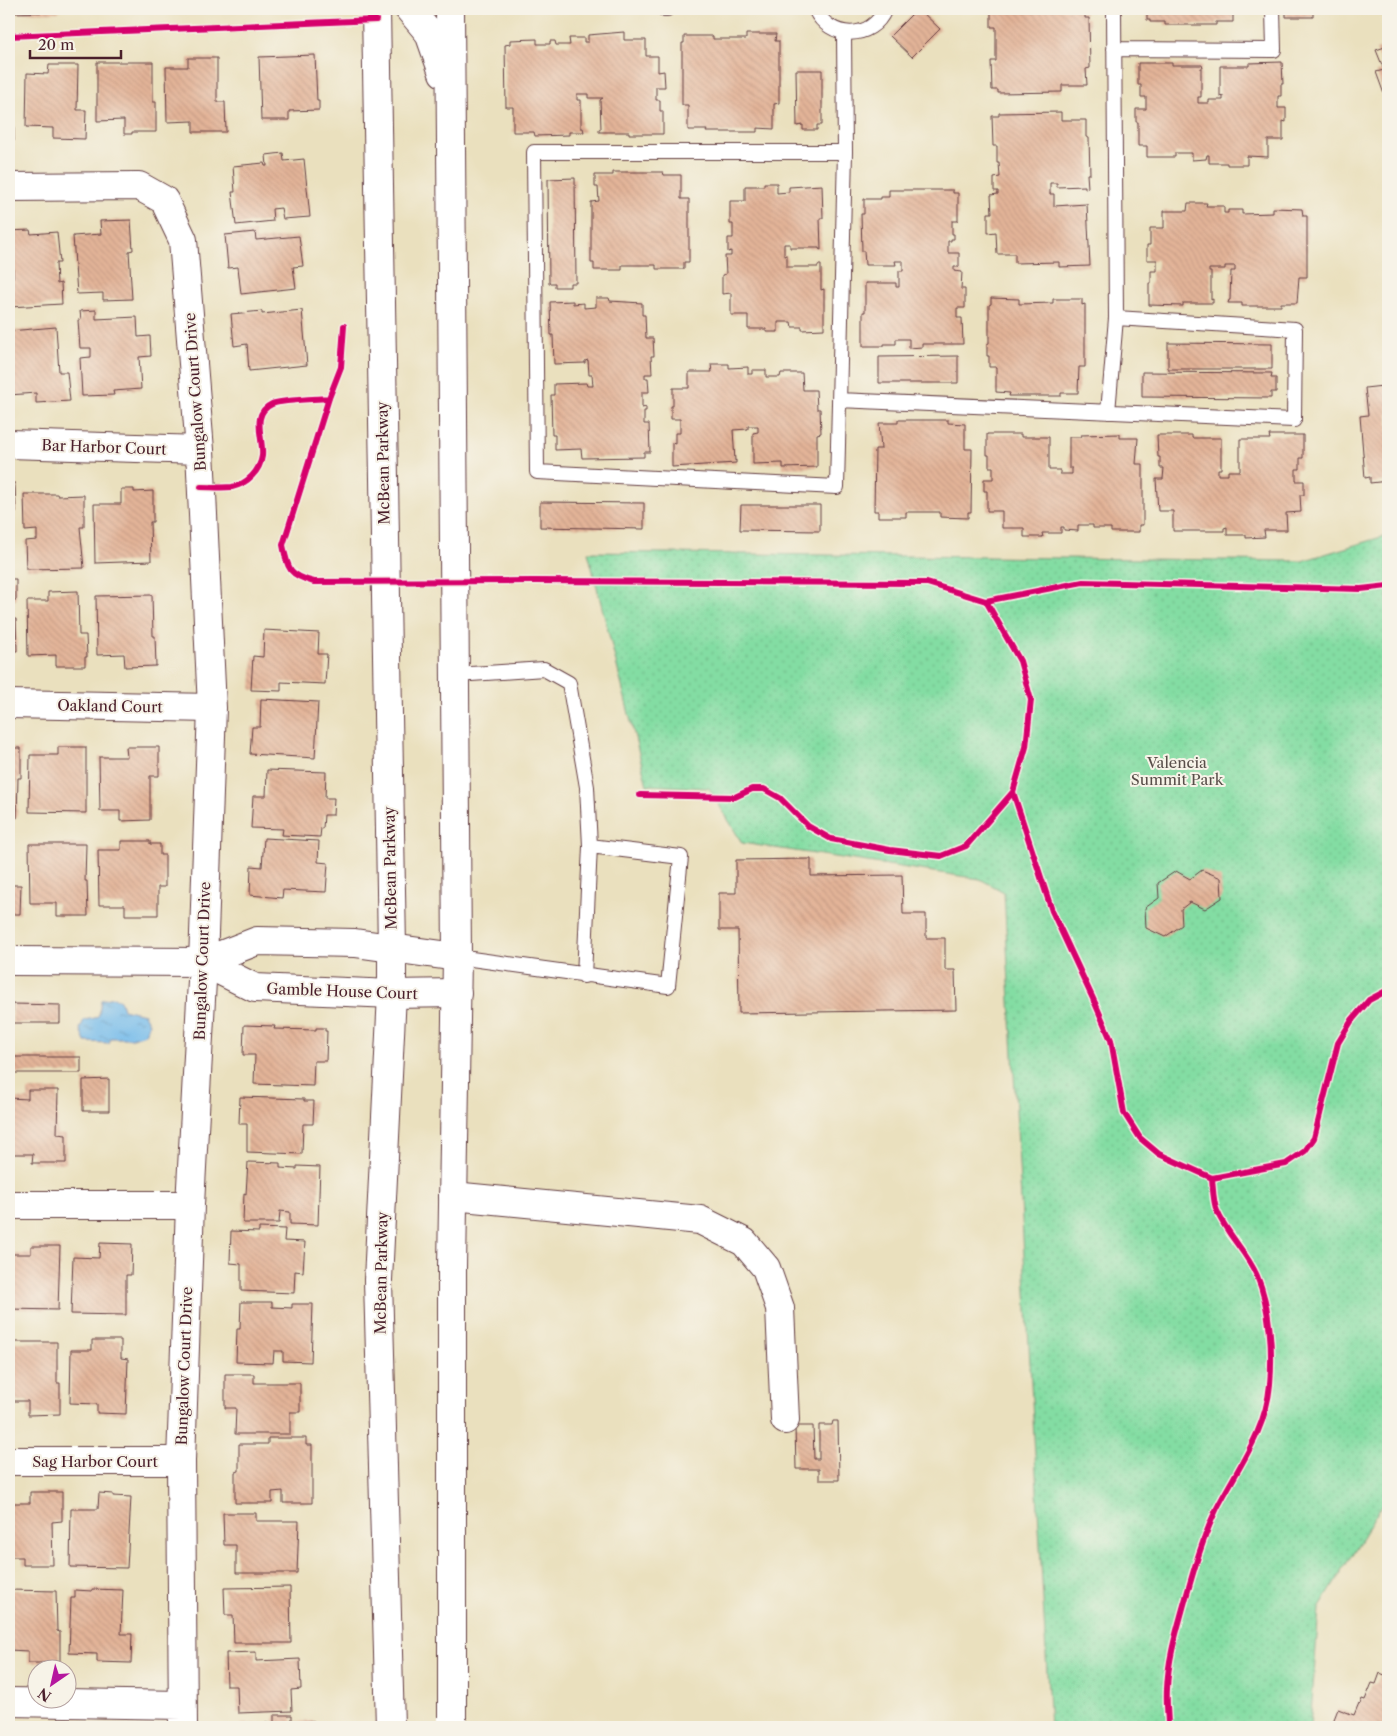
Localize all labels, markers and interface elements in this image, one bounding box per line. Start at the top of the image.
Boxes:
scale bar [30,28,121,60]
text: 20 m [38,35,74,54]
street label: Bungalow Court Drive [180,312,210,472]
street label: McBean Parkway [372,401,394,525]
street label: Bar Harbor Court [41,435,168,459]
street label: Oakland Court [57,696,164,716]
park label: Valencia Summit Park [1131,753,1225,789]
street label: McBean Parkway [379,806,401,930]
street label: Bungalow Court Drive [190,881,214,1041]
street label: Gamble House Court [266,979,419,1003]
street label: McBean Parkway [370,1211,392,1335]
street label: Bungalow Court Drive [172,1286,196,1446]
street label: Sag Harbor Court [32,1452,158,1471]
north arrow [28,1658,78,1708]
text: N [35,1684,55,1706]

